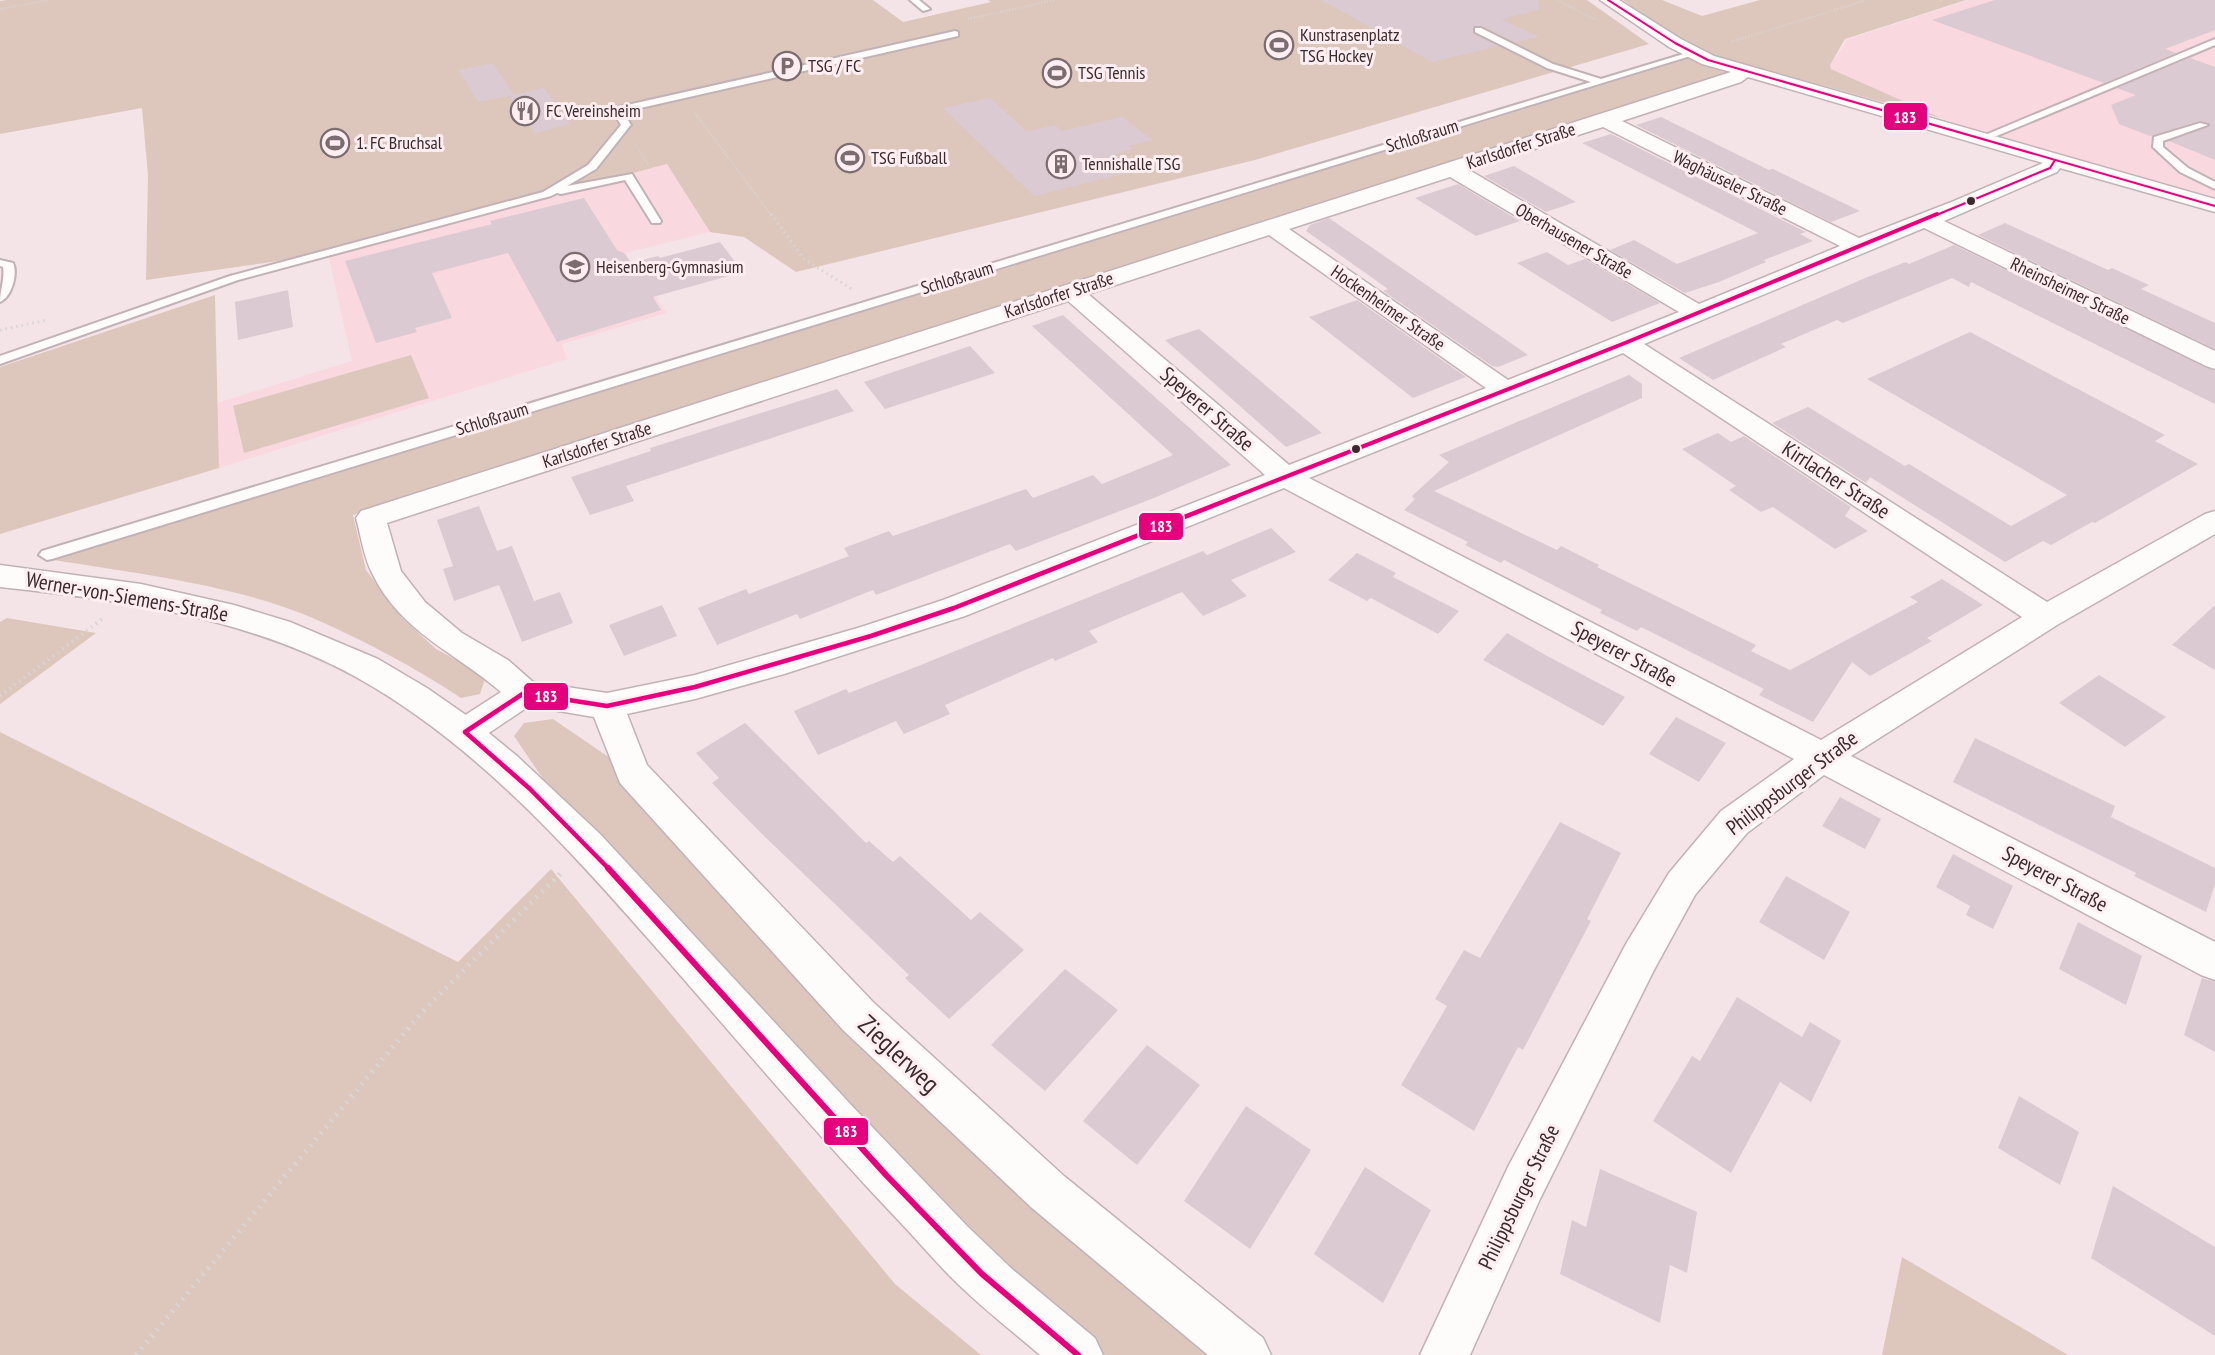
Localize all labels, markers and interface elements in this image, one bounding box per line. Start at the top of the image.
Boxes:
place label: Kunstrasenplatz TSG Hockey [1300,23,1399,67]
sports icon: Kunstrasenplatz TSG Hockey [1263,29,1295,61]
parking icon: TSG / FC [771,50,803,82]
place label: TSG / FC [808,54,861,77]
sports icon: TSG Tennis [1041,57,1073,89]
place label: TSG Tennis [1078,61,1145,84]
restaurant icon: FC Vereinsheim [509,95,541,127]
place label: FC Vereinsheim [546,99,641,122]
line badge: 183 [1883,102,1928,131]
text: 183 [1894,107,1916,127]
street label: Schloßraum [1383,114,1461,157]
street label: Karlsdorfer Straße [1464,117,1578,174]
sports icon: 1. FC Bruchsal [319,127,351,159]
place label: 1. FC Bruchsal [356,131,443,154]
sports icon: TSG Fußball [834,142,866,174]
street label: Waghäuseler Straße [1669,145,1791,220]
place label: TSG Fußball [871,146,948,169]
building icon: Tennishalle TSG [1045,148,1077,180]
place label: Tennishalle TSG [1082,152,1180,175]
unlabelled marker [1965,195,1977,207]
street label: Oberhausener Straße [1512,198,1637,283]
school or university icon: Heisenberg-Gymnasium [559,251,591,283]
street label: Rheinsheimer Straße [2007,252,2134,329]
place label: Heisenberg-Gymnasium [596,255,744,278]
street label: Schloßraum [918,256,996,299]
street label: Hockenheimer Straße [1327,260,1450,355]
street label: Karlsdorfer Straße [1002,266,1116,323]
street label: Speyerer Straße [1155,361,1260,457]
street label: Schloßraum [453,397,531,440]
street label: Karlsdorfer Straße [540,416,654,473]
street label: Kirrlacher Straße [1777,435,1895,524]
unlabelled marker [1350,443,1362,455]
line badge: 183 [1138,512,1184,541]
text: 183 [1150,516,1172,536]
street label: Werner-von-Siemens-Straße [24,565,230,628]
street label: Speyerer Straße [1567,615,1682,693]
line badge: 183 [523,682,569,711]
text: 183 [535,686,557,706]
street label: Philippsburger Straße [1721,724,1863,841]
street label: Speyerer Straße [1998,840,2113,918]
street label: Zieglerweg [852,1008,947,1100]
line badge: 183 [823,1117,869,1146]
street label: Philippsburger Straße [1472,1120,1565,1274]
text: 183 [835,1121,857,1141]

